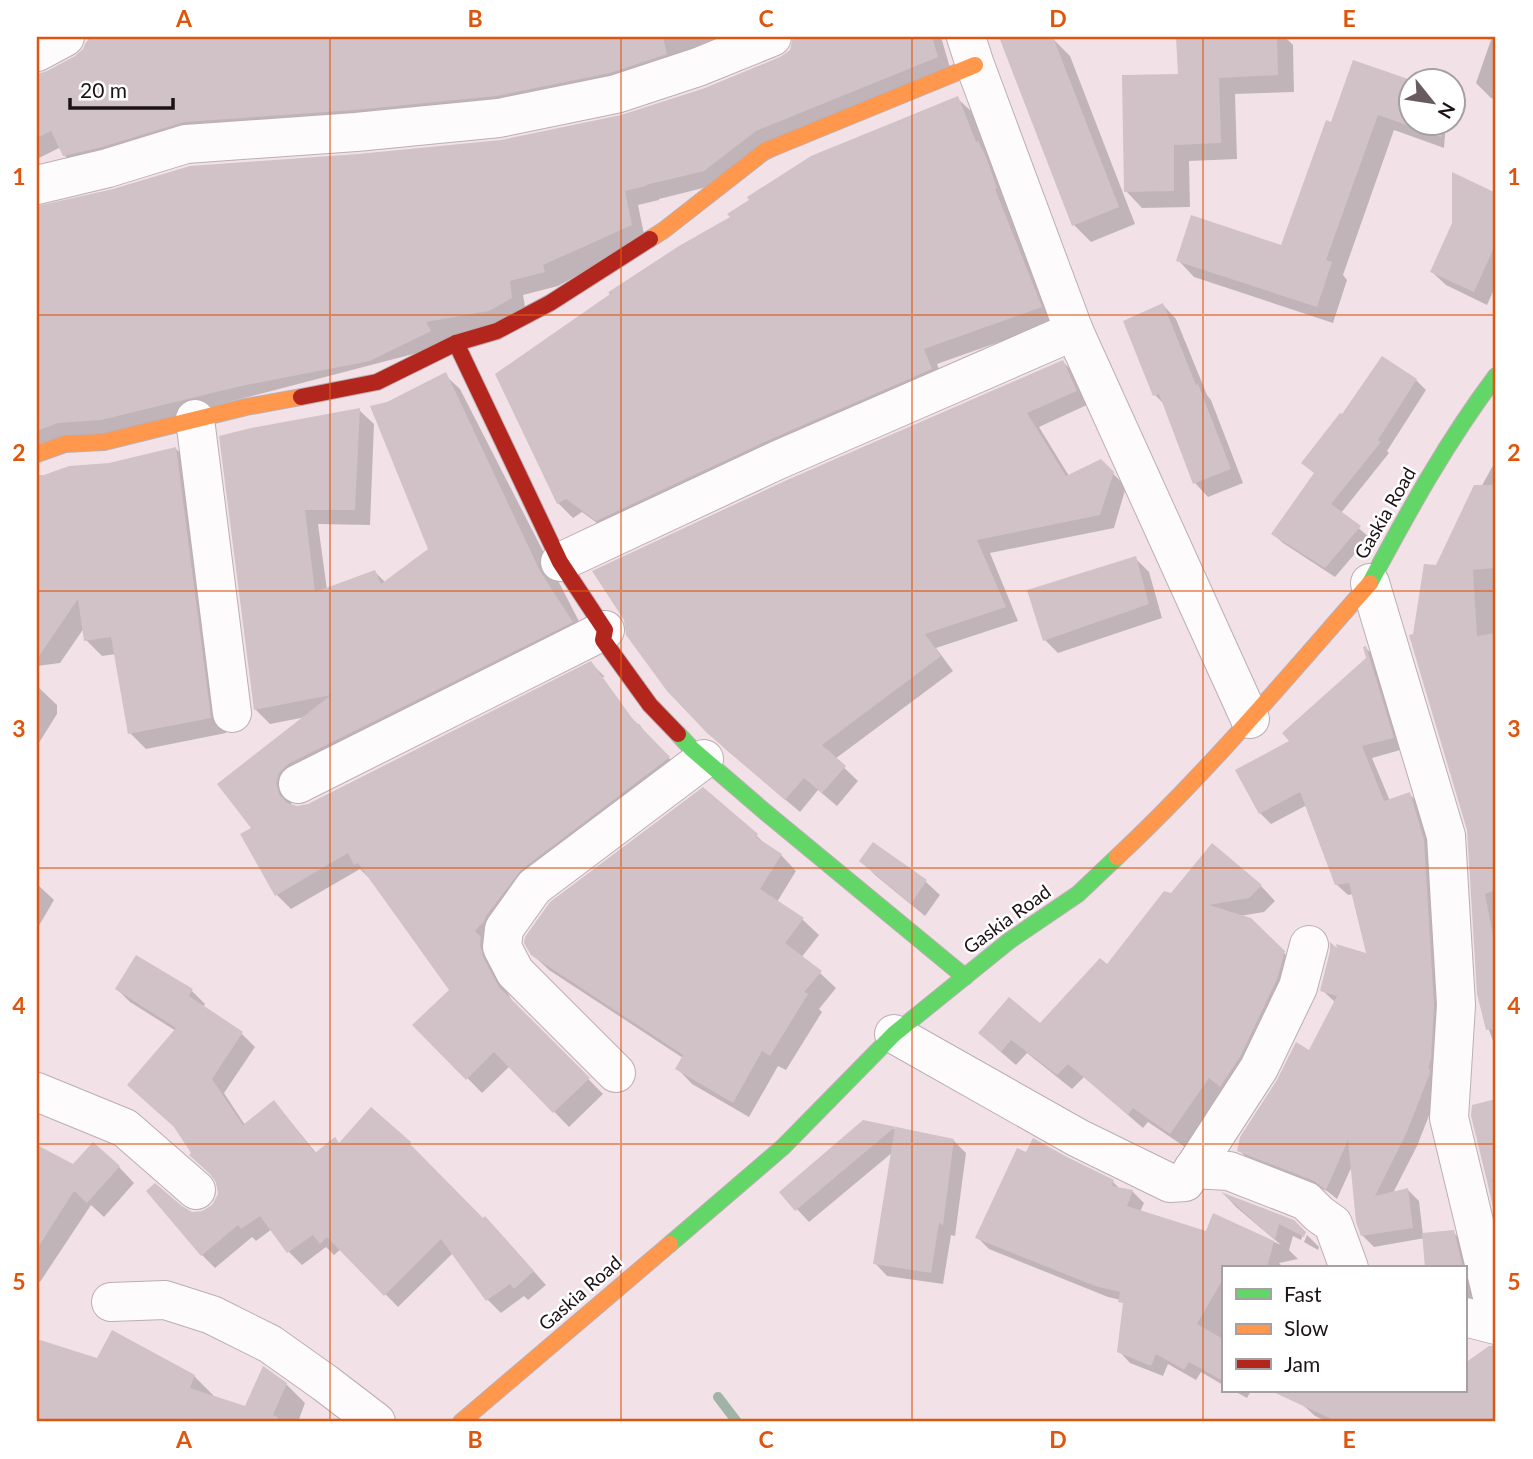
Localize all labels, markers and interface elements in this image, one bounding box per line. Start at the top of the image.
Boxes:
text: A [175,4,193,32]
text: B [467,4,483,32]
text: C [758,4,774,32]
text: D [1049,4,1067,32]
text: E [1342,4,1356,32]
scale bar [70,66,173,110]
north arrow [1396,66,1466,136]
text: 20 m [80,77,127,102]
text: N [1434,99,1461,123]
text: 1 [12,162,26,190]
text: 1 [1507,162,1521,190]
text: 2 [12,438,26,466]
text: 2 [1507,438,1521,466]
street label: Gaskia Road [1349,463,1420,563]
text: 3 [12,714,26,742]
text: 3 [1507,714,1521,742]
street label: Gaskia Road [959,879,1055,958]
text: 4 [12,991,26,1019]
text: 4 [1507,991,1521,1019]
street label: Gaskia Road [534,1250,626,1335]
legend [1222,1266,1466,1392]
text: 5 [12,1267,26,1295]
text: 5 [1507,1267,1521,1295]
text: Fast [1284,1281,1322,1306]
text: Slow [1284,1315,1329,1340]
text: Jam [1284,1351,1320,1376]
text: A [175,1425,193,1453]
text: B [467,1425,483,1453]
text: C [758,1425,774,1453]
text: D [1049,1425,1067,1453]
text: E [1342,1425,1356,1453]

